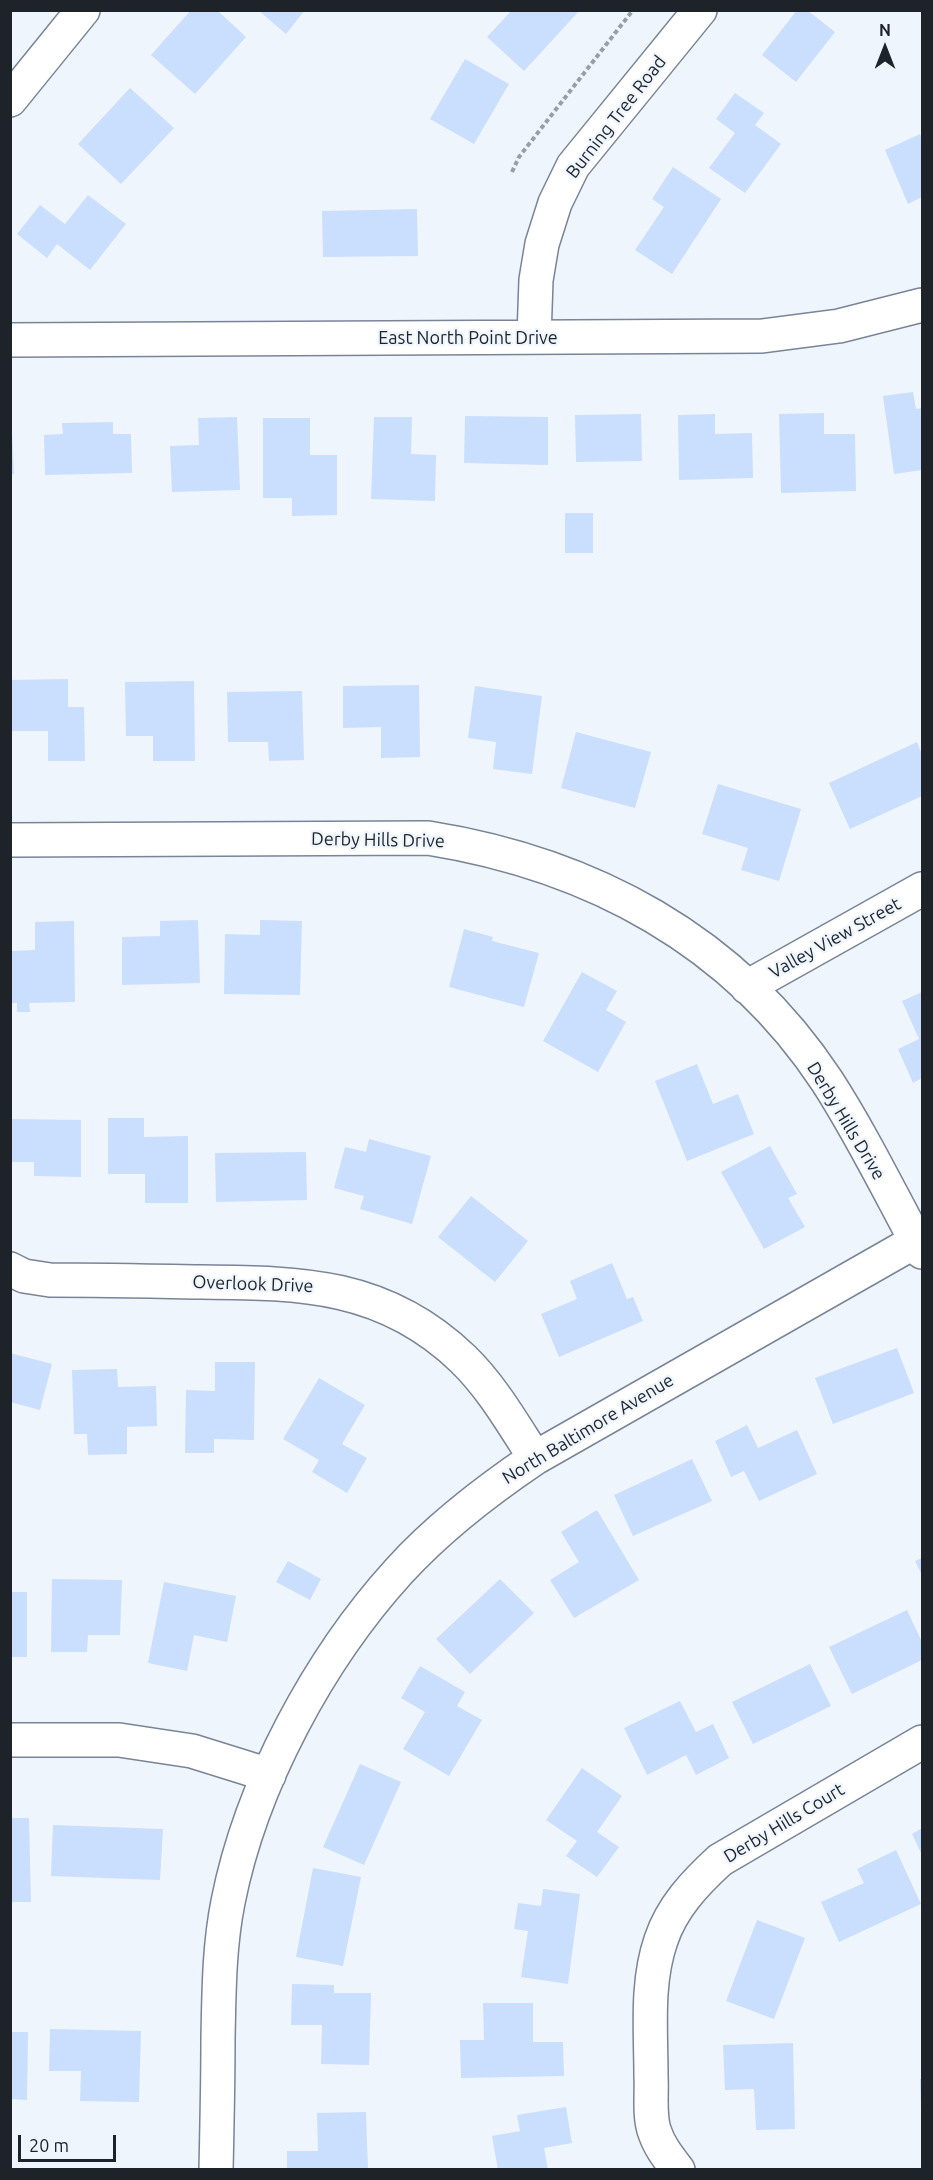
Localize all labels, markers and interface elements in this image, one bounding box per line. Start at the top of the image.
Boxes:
north arrow [855,18,915,78]
text: N [879,21,891,39]
street label: Burning Tree Road [561,51,671,183]
street label: East North Point Drive [378,327,558,349]
street label: Derby Hills Drive [311,828,445,852]
street label: Valley View Street [765,893,905,983]
street label: Derby Hills Drive [802,1058,890,1184]
street label: Overlook Drive [192,1271,314,1297]
street label: North Baltimore Avenue [498,1369,678,1489]
street label: Derby Hills Court [720,1779,848,1867]
scale bar [21,2123,118,2161]
text: 20 m [29,2135,69,2155]

